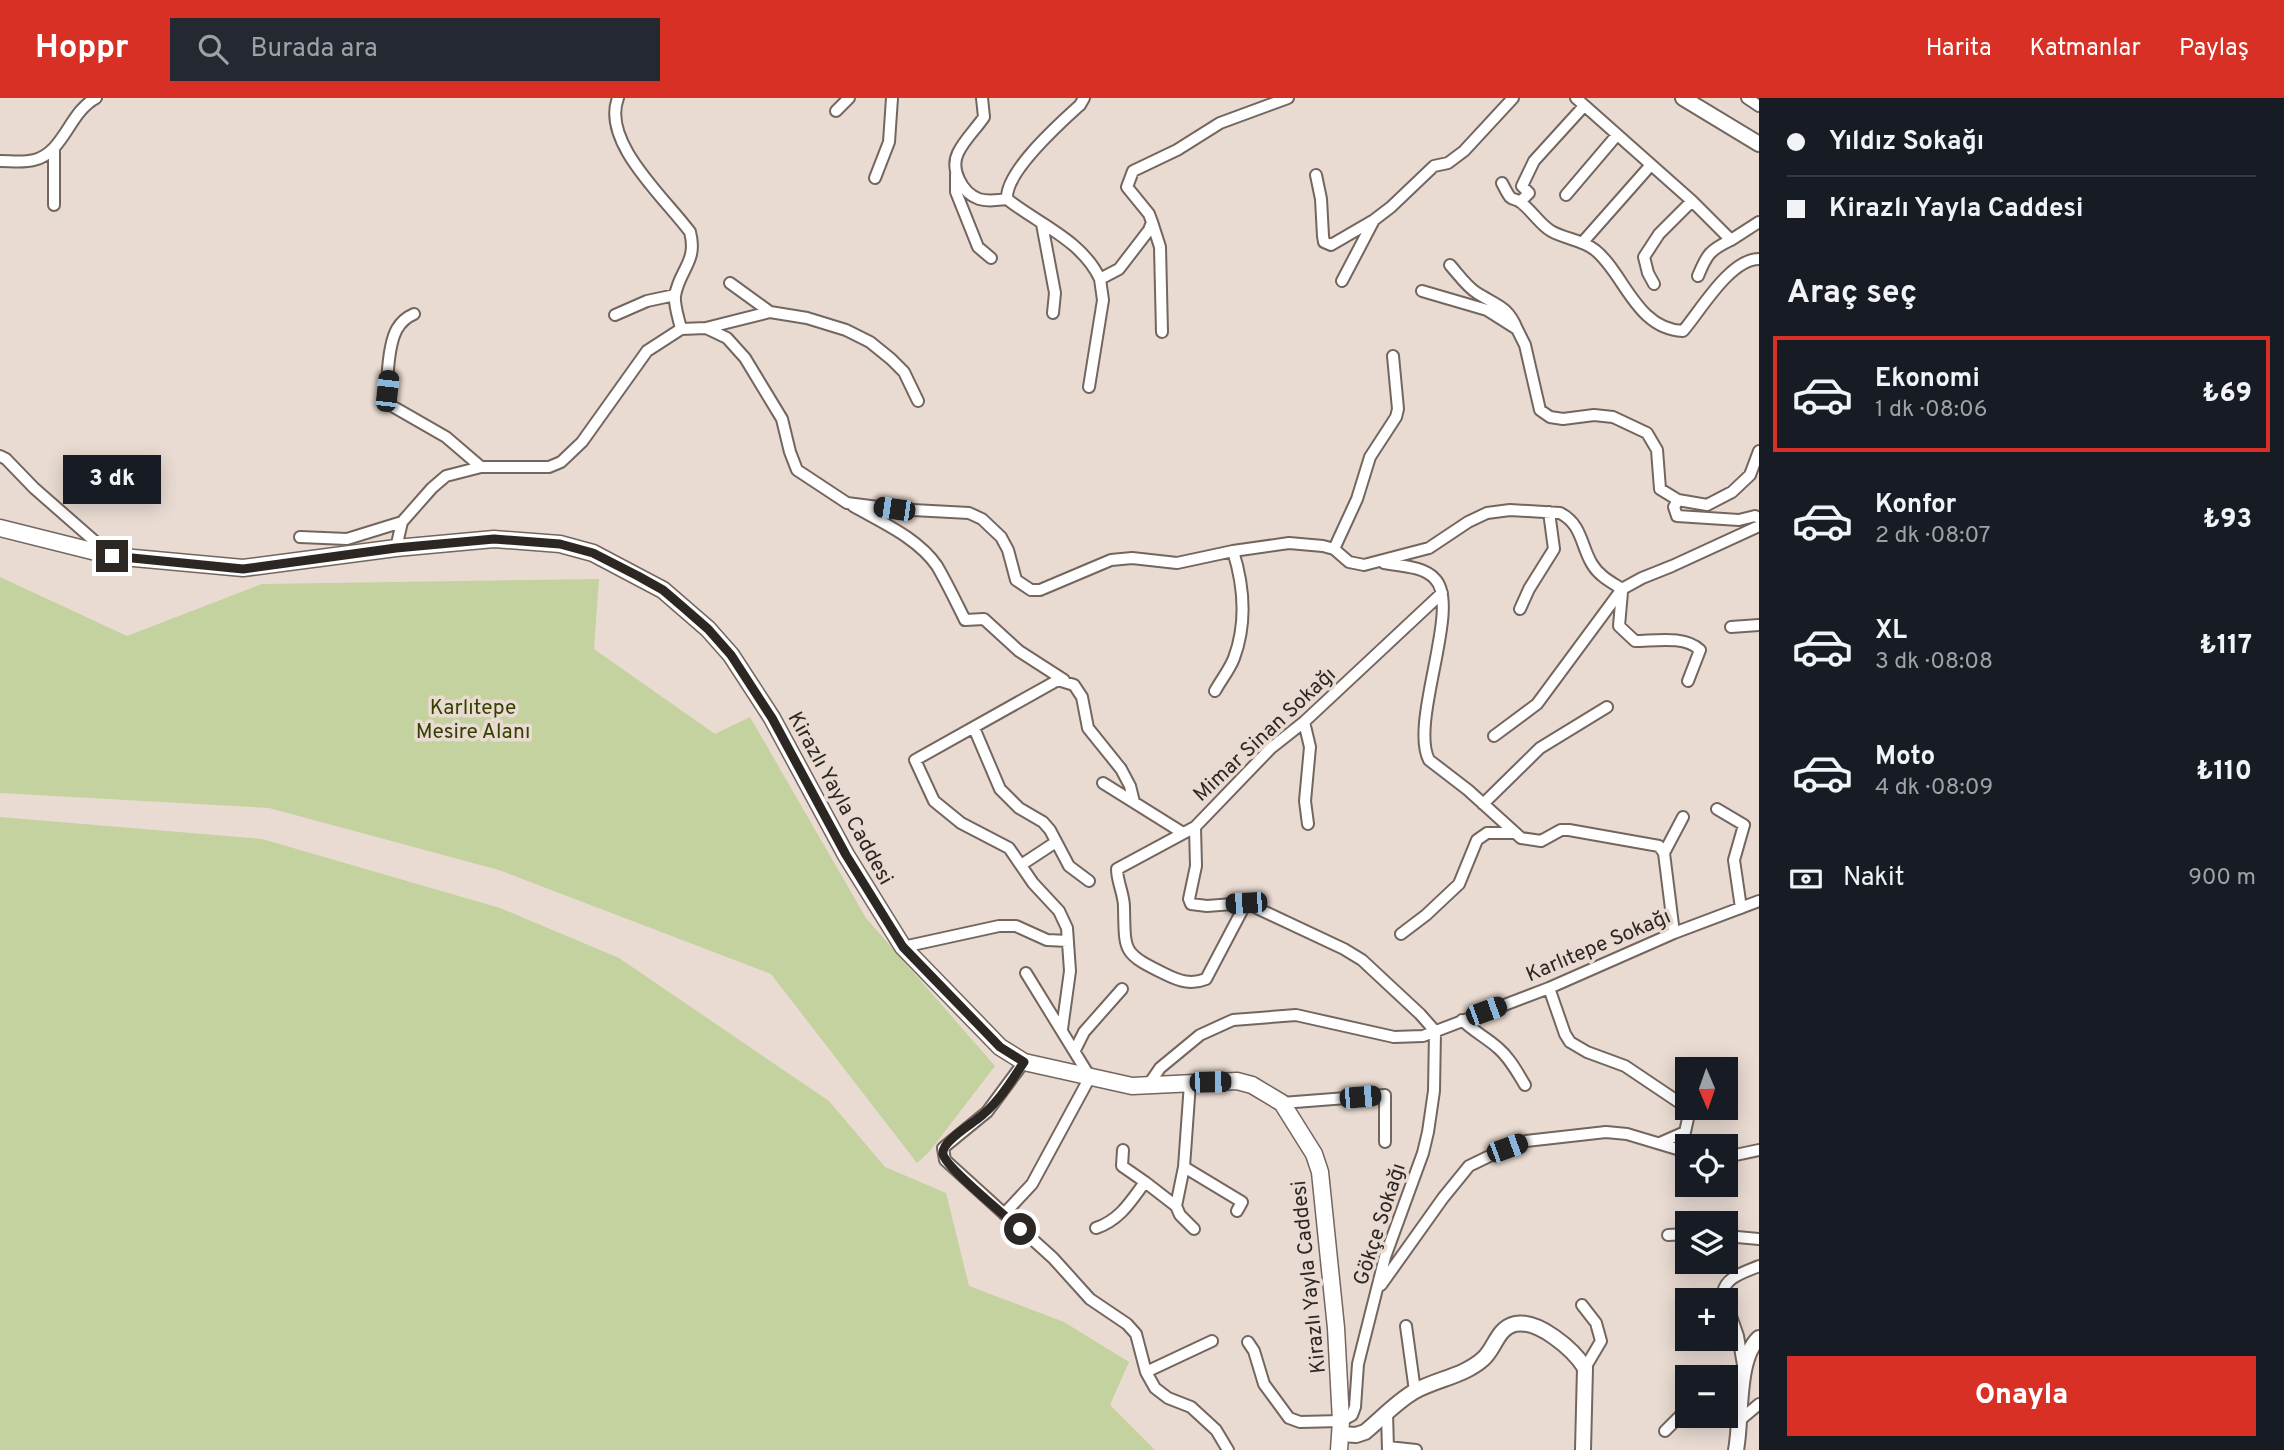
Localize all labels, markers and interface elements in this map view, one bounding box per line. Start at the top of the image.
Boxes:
search box [170,18,660,81]
text: Hoppr [35,28,128,70]
icon: search [194,30,232,68]
text: Burada ara [250,33,378,66]
text: Harita [1926,34,1992,64]
text: Katmanlar [2030,34,2141,64]
text: Paylaş [2179,34,2249,64]
text: Yıldız Sokağı [1829,126,1984,159]
text: Kirazlı Yayla Caddesi [1829,193,2083,226]
text: Araç seç [1787,274,1917,314]
icon: car [1791,363,1854,426]
text: Ekonomi [1875,363,1980,396]
car [375,369,400,413]
text: ₺69 [2202,378,2252,411]
text: 1 dk · 08:06 [1875,396,1987,425]
callout: 3 dk [63,454,161,504]
text: 3 dk [89,465,135,494]
icon: car [1791,489,1854,552]
text: Konfor [1875,489,1956,522]
car [872,496,917,522]
text: ₺93 [2203,504,2252,537]
text: 2 dk · 08:07 [1875,522,1991,551]
route end [96,540,128,572]
icon: car [1791,615,1854,678]
text: XL [1875,615,1907,648]
text: ₺117 [2199,630,2252,663]
text: 3 dk · 08:08 [1875,648,1993,677]
street label: Mimar Sinan Sokağı [1188,662,1342,808]
park label: Karlıtepe Mesire Alanı [416,695,530,746]
street label: Kirazlı Yayla Caddesi [781,707,899,890]
icon: car [1791,741,1854,804]
text: Moto [1875,741,1935,774]
text: ₺110 [2196,756,2252,789]
text: 4 dk · 08:09 [1875,774,1993,803]
icon: cash [1787,860,1825,898]
text: Nakit [1843,862,1905,895]
text: 900 m [2188,864,2256,893]
car [1225,891,1268,915]
street label: Karlıtepe Sokağı [1522,904,1675,989]
car [1463,994,1510,1028]
north arrow [1675,1057,1738,1120]
map controls [1675,1057,1738,1428]
car [1189,1071,1232,1093]
car [1339,1085,1382,1109]
car [1484,1131,1531,1165]
button: locate [1675,1134,1738,1197]
street label: Gökçe Sokağı [1348,1160,1413,1289]
street label: Kirazlı Yayla Caddesi [1286,1179,1333,1375]
button: layers [1675,1211,1738,1274]
route start [1004,1213,1036,1245]
button: + [1675,1288,1738,1351]
button: Onayla [1787,1356,2256,1436]
button: − [1675,1365,1738,1428]

